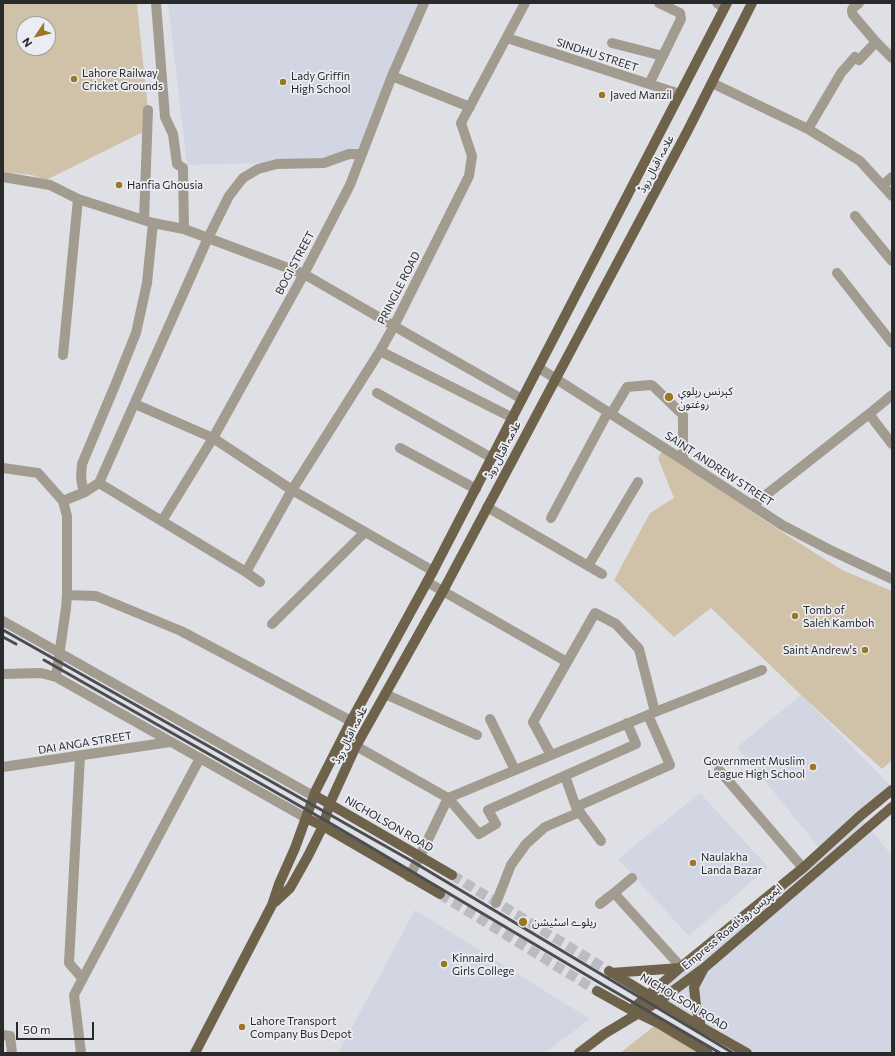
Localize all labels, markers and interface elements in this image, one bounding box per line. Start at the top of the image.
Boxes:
north arrow [16,16,56,56]
text: N [19,35,34,50]
street label: SINDHU STREET [554,36,640,74]
place label: Lahore Railway Cricket Grounds [82,66,163,92]
place label: Lady Griffin High School [291,69,351,95]
marker: Lahore Railway Cricket Grounds [69,74,79,84]
marker: Lady Griffin High School [278,77,288,87]
place label: Javed Manzil [610,88,672,102]
marker: Javed Manzil [597,90,607,100]
street label: علامہ اقبال روڈ [635,133,677,195]
place label: Hanfia Ghousia [127,178,203,192]
marker: Hanfia Ghousia [114,180,124,190]
street label: BOGI STREET [273,229,317,297]
street label: PRINGLE ROAD [375,249,423,327]
place label: کېرنس رېلوې روغتون [678,384,733,410]
marker: کېرنس رېلوې روغتون [663,391,675,403]
street label: علامہ اقبال روڈ [482,419,524,481]
street label: SAINT ANDREW STREET [662,429,776,509]
place label: Tomb of Saleh Kamboh [803,603,874,629]
marker: Tomb of Saleh Kamboh [790,611,800,621]
place label: Saint Andrew's [783,643,857,657]
marker: Saint Andrew's [860,645,870,655]
street label: علامہ اقبال روڈ [330,704,370,766]
street label: DAI ANGA STREET [37,729,133,757]
place label: Government Muslim League High School [703,754,805,780]
marker: Government Muslim League High School [808,762,818,772]
street label: NICHOLSON ROAD [342,793,436,855]
place label: Naulakha Landa Bazar [701,850,762,876]
marker: Naulakha Landa Bazar [688,858,698,868]
street label: Empress Road ایمپریس روڈ [679,881,785,973]
place label: ریلوے اسٹیشن [532,915,597,929]
marker: ریلوے اسٹیشن [517,916,529,928]
place label: Kinnaird Girls College [452,951,514,977]
marker: Kinnaird Girls College [439,959,449,969]
street label: NICHOLSON ROAD [638,971,730,1033]
scale bar [18,1014,96,1040]
place label: Lahore Transport Company Bus Depot [250,1014,352,1040]
text: 50 m [23,1022,51,1036]
marker: Lahore Transport Company Bus Depot [237,1022,247,1032]

